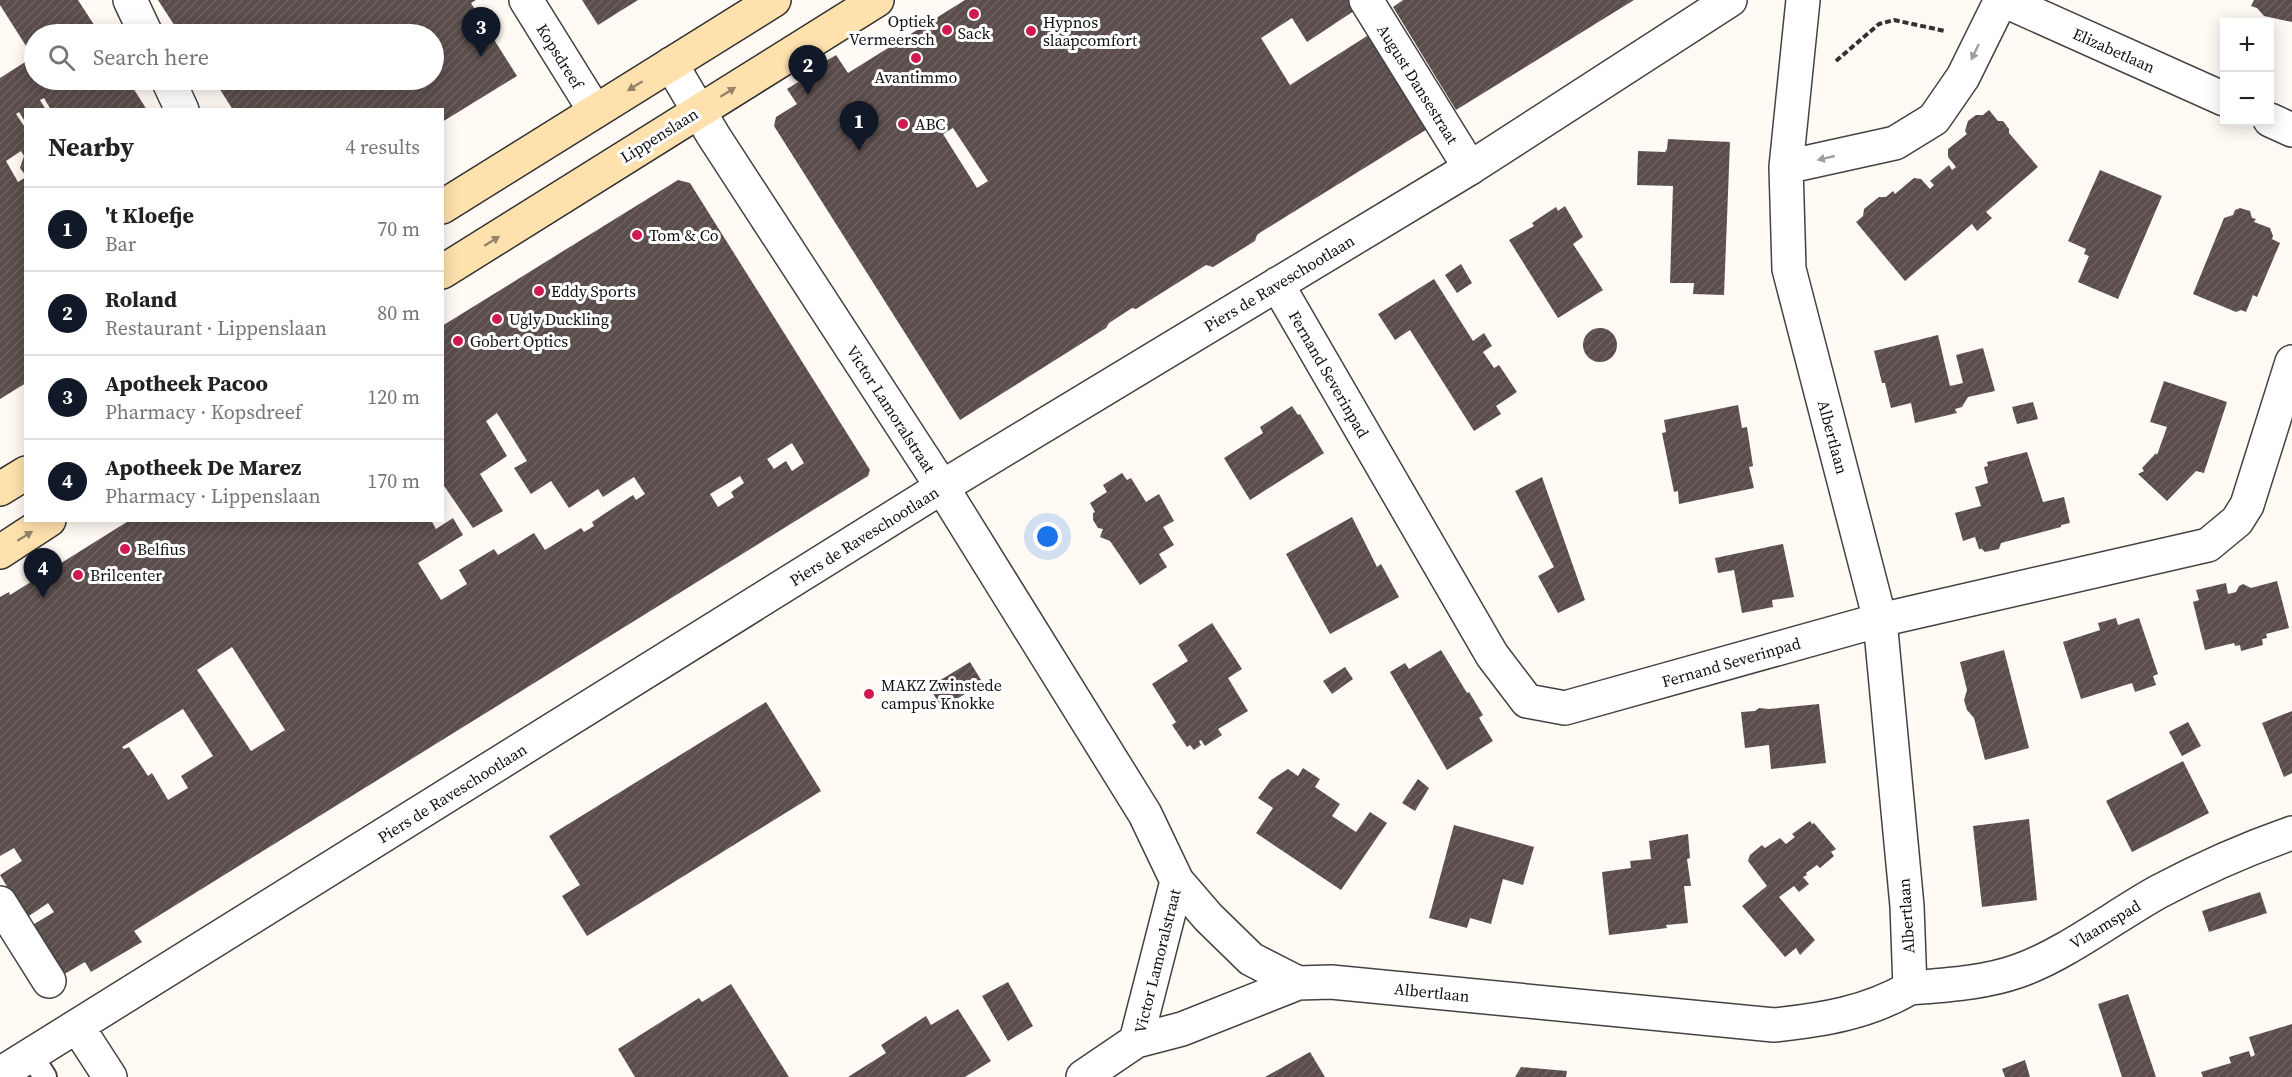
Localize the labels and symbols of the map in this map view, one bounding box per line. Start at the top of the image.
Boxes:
marker: Sack [967,7,981,21]
pin: 3 [462,8,500,57]
place label: Optiek Vermeersch [849,10,935,50]
place label: Hypnos slaapcomfort [1043,11,1138,51]
street label: Kopsdreef [531,19,589,94]
street label: August Dansestraat [1372,20,1464,149]
place label: Sack [958,22,991,44]
street label: Elizabetlaan [2069,22,2159,78]
marker: Optiek Vermeersch [940,23,954,37]
marker: Hypnos slaapcomfort [1024,24,1038,38]
one-way arrow [1970,44,1979,61]
pin: 2 [788,46,828,95]
marker: Avantimmo [909,51,923,65]
place label: Avantimmo [875,66,958,88]
one-way arrow [627,81,643,92]
one-way arrow [720,87,736,98]
street label: Lippenslaan [616,102,702,168]
pin: 1 [840,102,878,151]
place label: ABC [915,113,945,135]
marker: ABC [896,117,910,131]
one-way arrow [1816,154,1835,163]
place label: Tom & Co [649,224,719,246]
marker: Tom & Co [630,228,644,242]
street label: Piers de Raveschootlaan [1200,229,1359,337]
one-way arrow [484,235,500,246]
place label: Eddy Sports [551,280,636,302]
marker: Eddy Sports [532,284,546,298]
street label: Fernand Severinpad [1284,306,1374,442]
place label: Ugly Duckling [509,308,609,330]
marker: Ugly Duckling [490,312,504,326]
place label: Gobert Optics [470,330,568,352]
marker: Gobert Optics [451,334,465,348]
street label: Victor Lamoralstraat [842,341,941,478]
street label: Albertlaan [1813,398,1853,477]
street label: Piers de Raveschootlaan [785,481,943,591]
your location [1033,522,1062,551]
one-way arrow [17,531,33,542]
place label: Belfius [137,538,186,560]
marker: Belfius [118,542,132,556]
pin: 4 [24,548,63,598]
place label: Brilcenter [90,564,162,586]
marker: Brilcenter [71,568,85,582]
street label: Fernand Severinpad [1659,632,1803,692]
place label: MAKZ Zwinstede campus Knokke [881,674,1002,714]
marker: MAKZ Zwinstede campus Knokke [862,687,876,701]
street label: Piers de Raveschootlaan [373,738,531,848]
street label: Albertlaan [1892,877,1920,954]
street label: Victor Lamoralstraat [1128,886,1186,1035]
street label: Vlaamspad [2065,894,2145,954]
street label: Albertlaan [1393,977,1471,1007]

